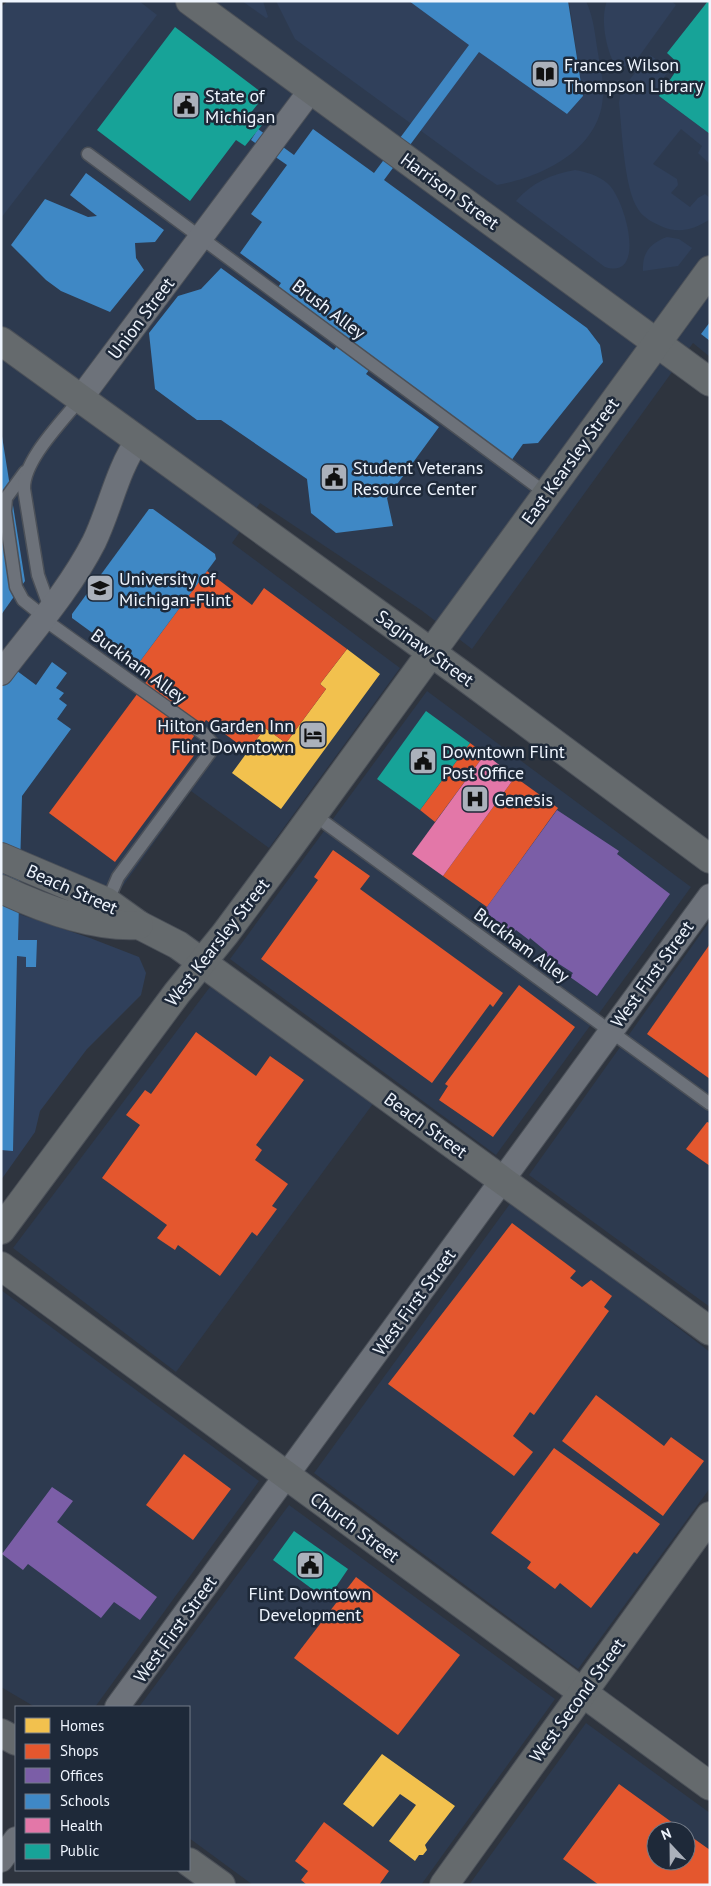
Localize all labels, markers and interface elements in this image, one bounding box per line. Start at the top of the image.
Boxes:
place label: Frances Wilson Thompson Library [564,53,704,97]
library icon: Frances Wilson Thompson Library [530,59,560,89]
place label: State of Michigan [205,84,275,128]
public building icon: State of Michigan [171,90,201,120]
street label: Harrison Street [396,148,504,234]
street label: Union Street [103,272,179,364]
street label: Brush Alley [288,274,371,344]
street label: East Kearsley Street [516,393,624,529]
place label: Student Veterans Resource Center [353,456,483,500]
public building icon: Student Veterans Resource Center [319,462,349,492]
place label: University of Michigan-Flint [119,567,231,611]
school or university icon: University of Michigan-Flint [85,573,115,603]
street label: Saginaw Street [372,605,478,691]
street label: Buckham Alley [87,624,192,709]
place label: Hilton Garden Inn Flint Downtown [157,714,294,758]
hotel icon: Hilton Garden Inn Flint Downtown [298,720,328,750]
place label: Downtown Flint Post Office [442,740,565,784]
public building icon: Downtown Flint Post Office [408,746,438,776]
hospital icon: Genesis [460,784,490,814]
place label: Genesis [494,788,553,811]
street label: Beach Street [23,859,121,919]
street label: West Kearsley Street [160,873,274,1011]
street label: Buckham Alley [470,903,575,988]
street label: West First Street [606,916,698,1032]
street label: Beach Street [380,1087,472,1163]
street label: West First Street [368,1244,460,1360]
street label: Church Street [306,1487,404,1567]
public building icon: Flint Downtown Development [295,1550,325,1580]
street label: West First Street [129,1571,221,1687]
place label: Flint Downtown Development [249,1582,371,1626]
street label: West Second Street [524,1633,630,1767]
legend [15,1706,190,1871]
text: Homes [60,1716,104,1735]
text: Shops [60,1741,99,1760]
text: Offices [60,1766,104,1785]
text: Schools [60,1791,110,1810]
text: Health [60,1816,103,1835]
north arrow [646,1821,696,1871]
text: N [658,1824,674,1844]
text: Public [60,1841,99,1860]

